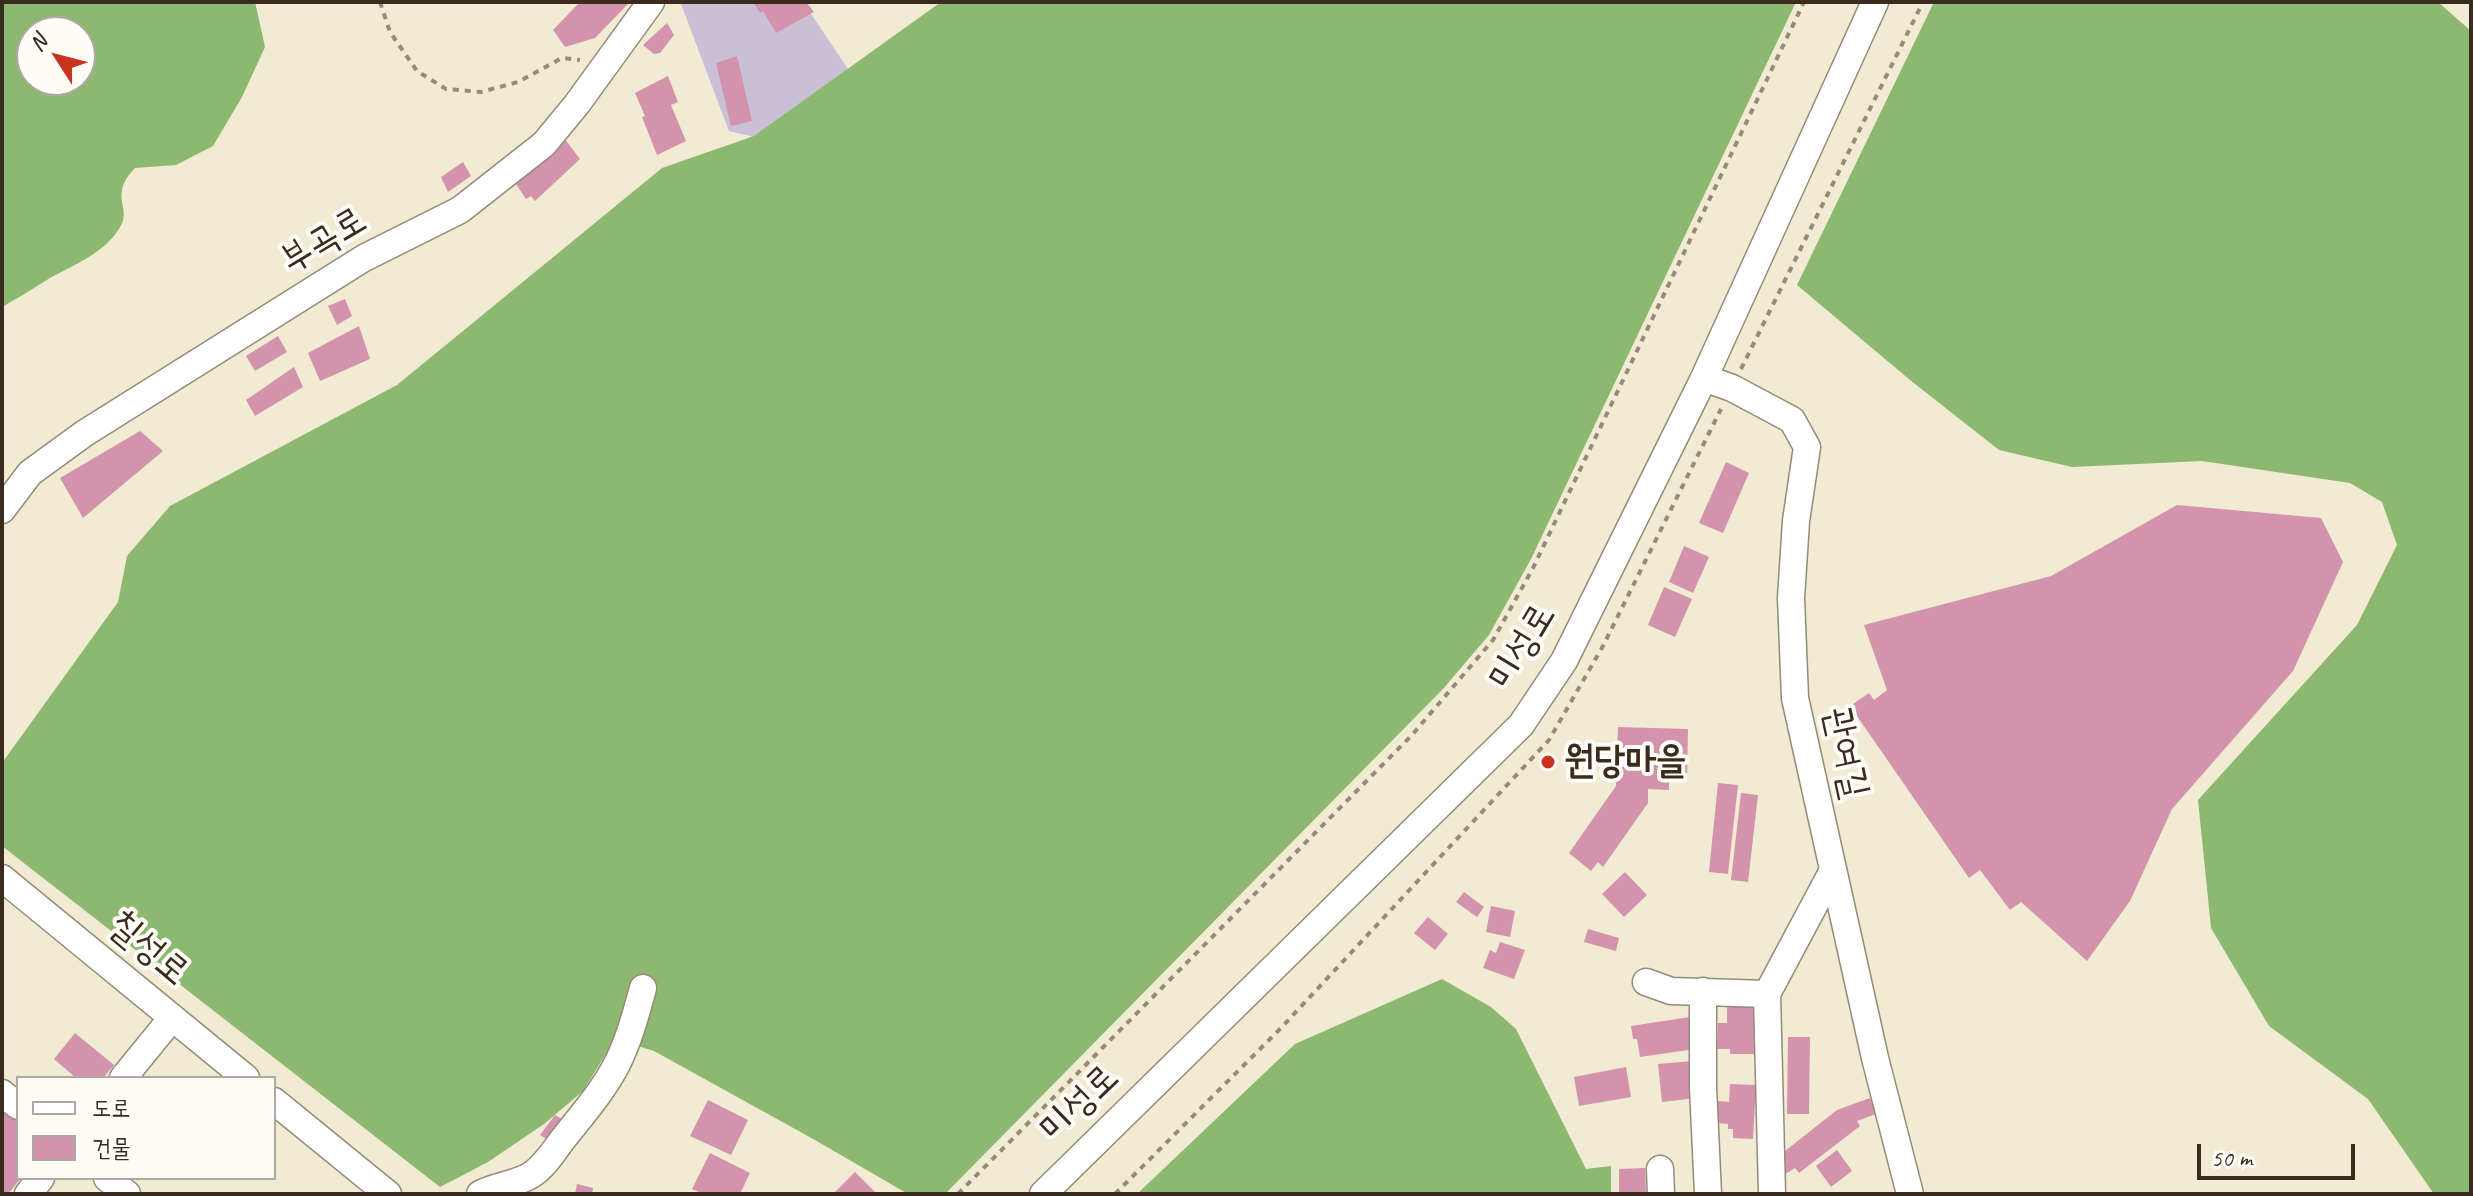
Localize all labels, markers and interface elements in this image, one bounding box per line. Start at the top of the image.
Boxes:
north arrow [16,16,96,96]
text: N [23,29,54,57]
street label: 부곡로 [273,198,375,284]
street label: 미성로 [1480,596,1566,698]
street label: 관여길 [1813,703,1877,803]
place label: 원당마을 [1564,739,1686,785]
marker: 원당마을 [1539,753,1557,771]
street label: 칠성로 [98,902,198,996]
street label: 미성로 [1031,1056,1129,1152]
legend [16,1076,276,1180]
text: 도로 [92,1093,131,1123]
scale bar [2201,1128,2359,1178]
text: 건물 [92,1133,131,1163]
text: 50 m [2211,1143,2252,1173]

